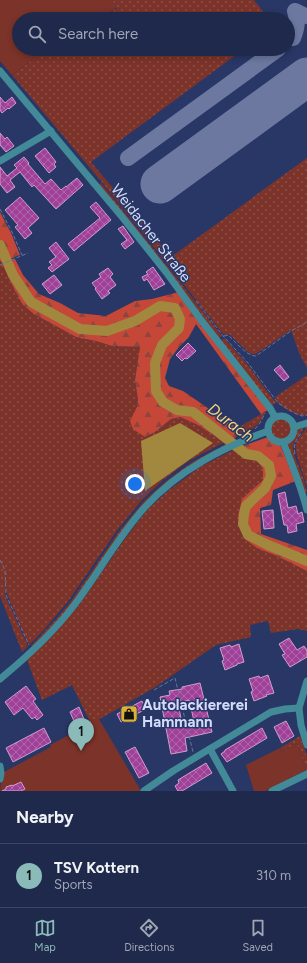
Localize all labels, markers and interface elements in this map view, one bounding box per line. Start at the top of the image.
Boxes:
search box [12,12,295,56]
icon: search [26,23,48,45]
text: Search here [58,25,138,43]
street label: Weidacher Straße [107,180,195,286]
water label: Durach [204,399,257,446]
your location [125,474,145,494]
place label: Autolackiererei Hammann [142,696,248,731]
shop icon: Autolackiererei Hammann [119,704,139,724]
pin: 1 [68,718,94,751]
text: Nearby [16,807,74,827]
text: TSV Kottern [54,859,139,877]
text: 1 [26,868,32,883]
text: 310 m [256,868,291,883]
text: Sports [54,877,93,892]
tab: Map [34,917,56,954]
tab: Directions [124,917,174,954]
tab: Saved [243,917,273,954]

